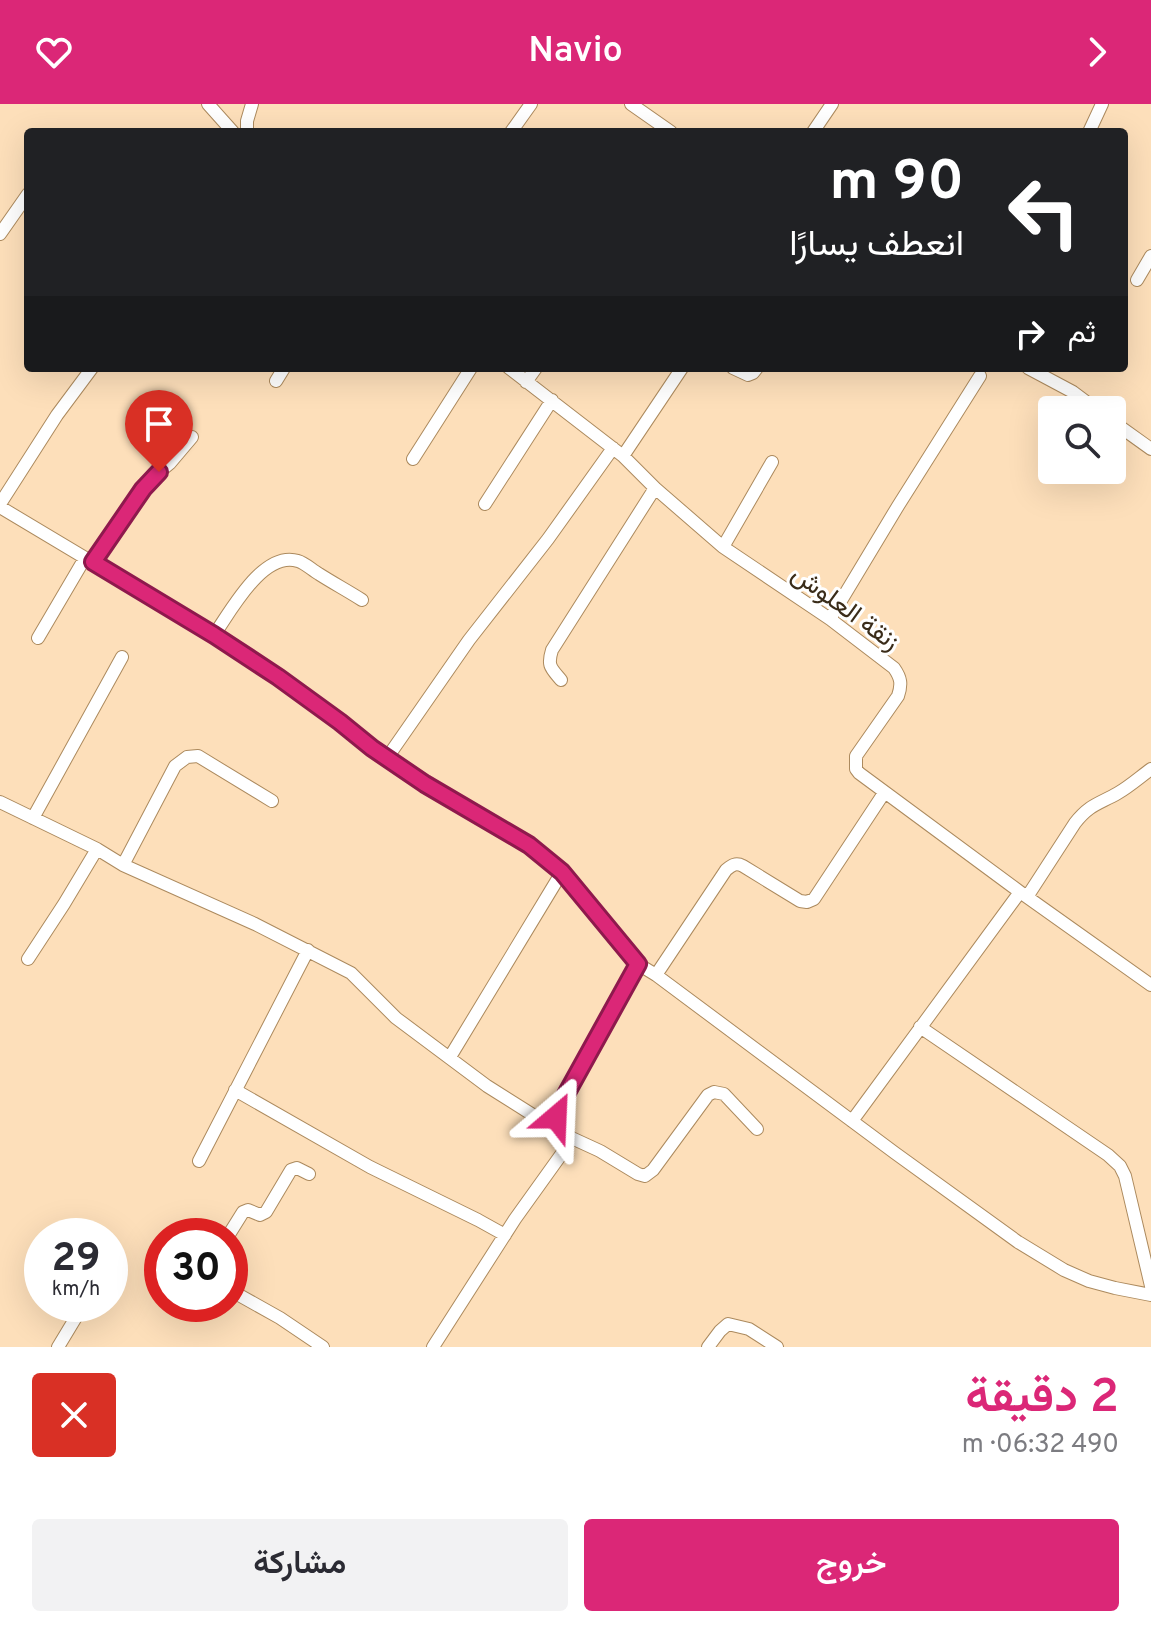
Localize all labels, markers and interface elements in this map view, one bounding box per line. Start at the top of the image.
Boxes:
text: Navio [528,29,623,75]
icon: heart [32,30,76,74]
icon: forward [1075,30,1119,74]
text: 90 m [829,149,964,219]
icon: left [992,160,1096,264]
text: انعطف يسارًا [789,223,964,269]
icon: right [1008,312,1052,356]
text: ثم [1068,316,1096,353]
pin [125,390,193,472]
map controls [1038,396,1126,484]
button: search [1038,396,1126,484]
icon: arrive [137,402,181,446]
street label: زنقة العلوش [784,559,905,659]
position arrow [514,1075,598,1159]
speed limit sign: 30 [144,1218,248,1322]
text: 29 [51,1235,101,1285]
text: km/h [52,1277,100,1303]
text: 2 دقيقة [965,1369,1119,1429]
button: close [32,1373,116,1457]
text: 490 m · 06:32 [962,1429,1119,1462]
button: مشاركة [32,1519,568,1611]
button: خروج [584,1519,1119,1611]

